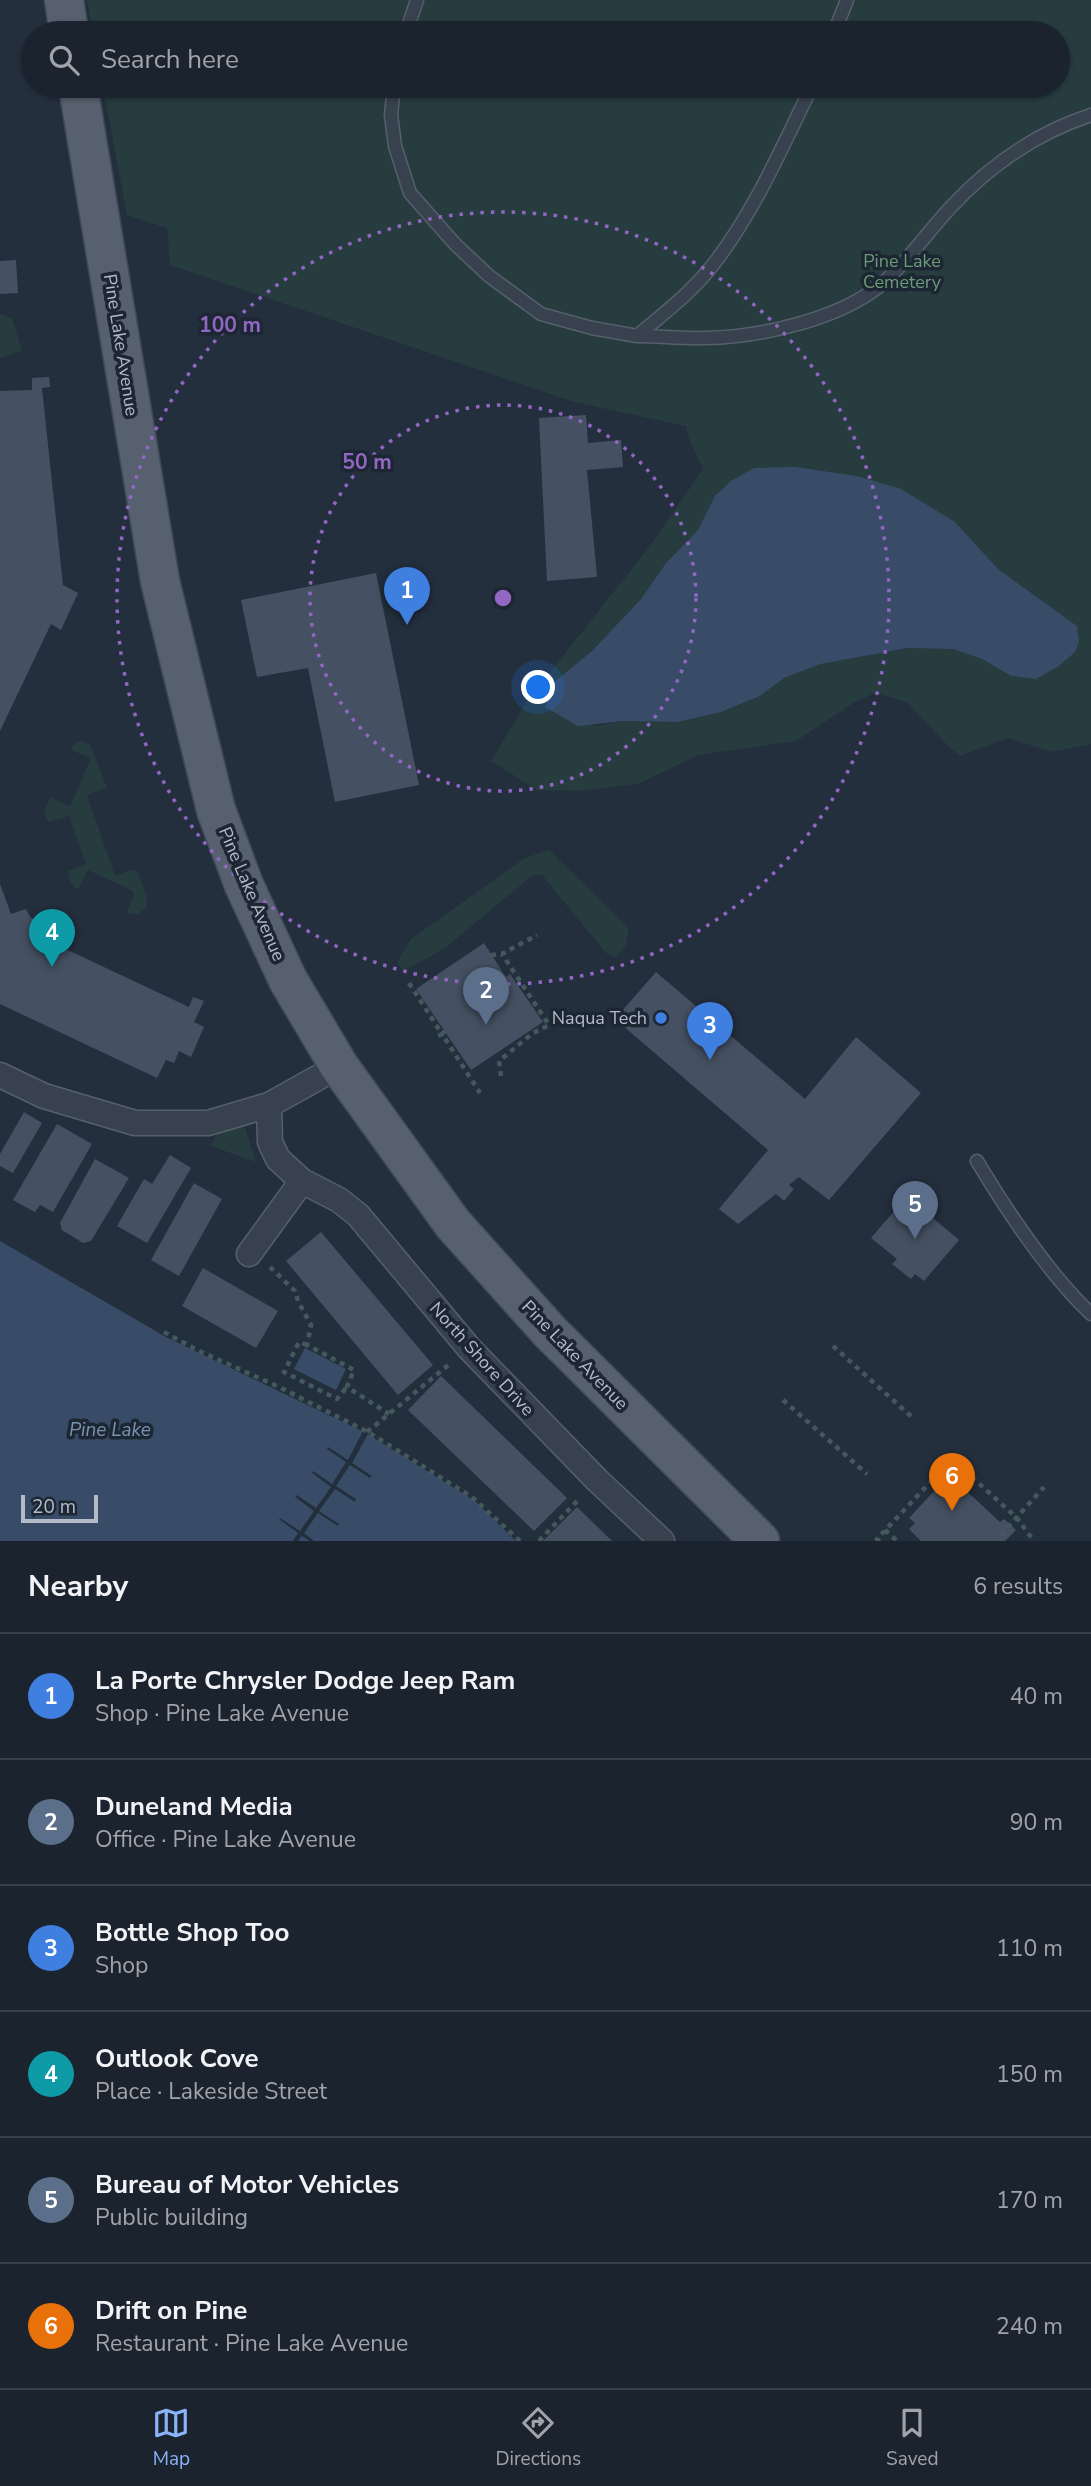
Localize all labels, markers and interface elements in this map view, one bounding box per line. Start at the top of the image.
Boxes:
search box [21,21,1070,98]
icon: search [45,41,83,79]
text: Search here [101,42,239,77]
park label: Pine Lake Cemetery [863,249,942,294]
street label: Pine Lake Avenue [98,272,144,418]
text: 100 m [199,311,261,339]
text: 50 m [342,448,392,476]
pin: 1 [384,567,430,625]
centre of rings [491,586,515,610]
your location [521,670,555,704]
street label: Pine Lake Avenue [213,823,291,965]
pin: 4 [29,909,75,967]
pin: 2 [463,967,509,1025]
pin: 3 [687,1002,733,1060]
place label: Naqua Tech [552,1006,647,1030]
marker: Naqua Tech [653,1010,669,1026]
pin: 5 [892,1181,938,1239]
street label: Pine Lake Avenue [517,1295,633,1415]
street label: North Shore Drive [424,1297,540,1421]
water label: Pine Lake [69,1417,151,1443]
pin: 6 [929,1453,975,1511]
scale bar [21,1492,98,1524]
text: 20 m [32,1494,76,1520]
text: Nearby [28,1566,128,1607]
text: 6 results [973,1571,1063,1602]
text: La Porte Chrysler Dodge Jeep Ram [95,1663,515,1698]
text: 1 [44,1681,58,1712]
text: 40 m [1010,1681,1063,1712]
text: Shop · Pine Lake Avenue [95,1698,349,1729]
text: Duneland Media [95,1789,293,1824]
text: 2 [44,1807,58,1838]
text: 90 m [1010,1807,1063,1838]
text: Office · Pine Lake Avenue [95,1824,356,1855]
text: Bottle Shop Too [95,1915,290,1950]
text: 3 [44,1933,58,1964]
text: 110 m [996,1933,1063,1964]
text: Shop [95,1950,148,1981]
text: Outlook Cove [95,2041,259,2076]
text: 4 [44,2059,58,2090]
text: 150 m [996,2059,1063,2090]
text: Place · Lakeside Street [95,2076,327,2107]
text: Bureau of Motor Vehicles [95,2167,399,2202]
text: 5 [44,2185,58,2216]
text: 170 m [996,2185,1063,2216]
text: Public building [95,2202,248,2233]
text: Drift on Pine [95,2293,247,2328]
text: 6 [44,2311,58,2342]
text: 240 m [996,2311,1063,2342]
text: Restaurant · Pine Lake Avenue [95,2328,408,2359]
tab: Map [152,2404,190,2472]
tab: Directions [495,2404,581,2472]
tab: Saved [886,2404,939,2472]

